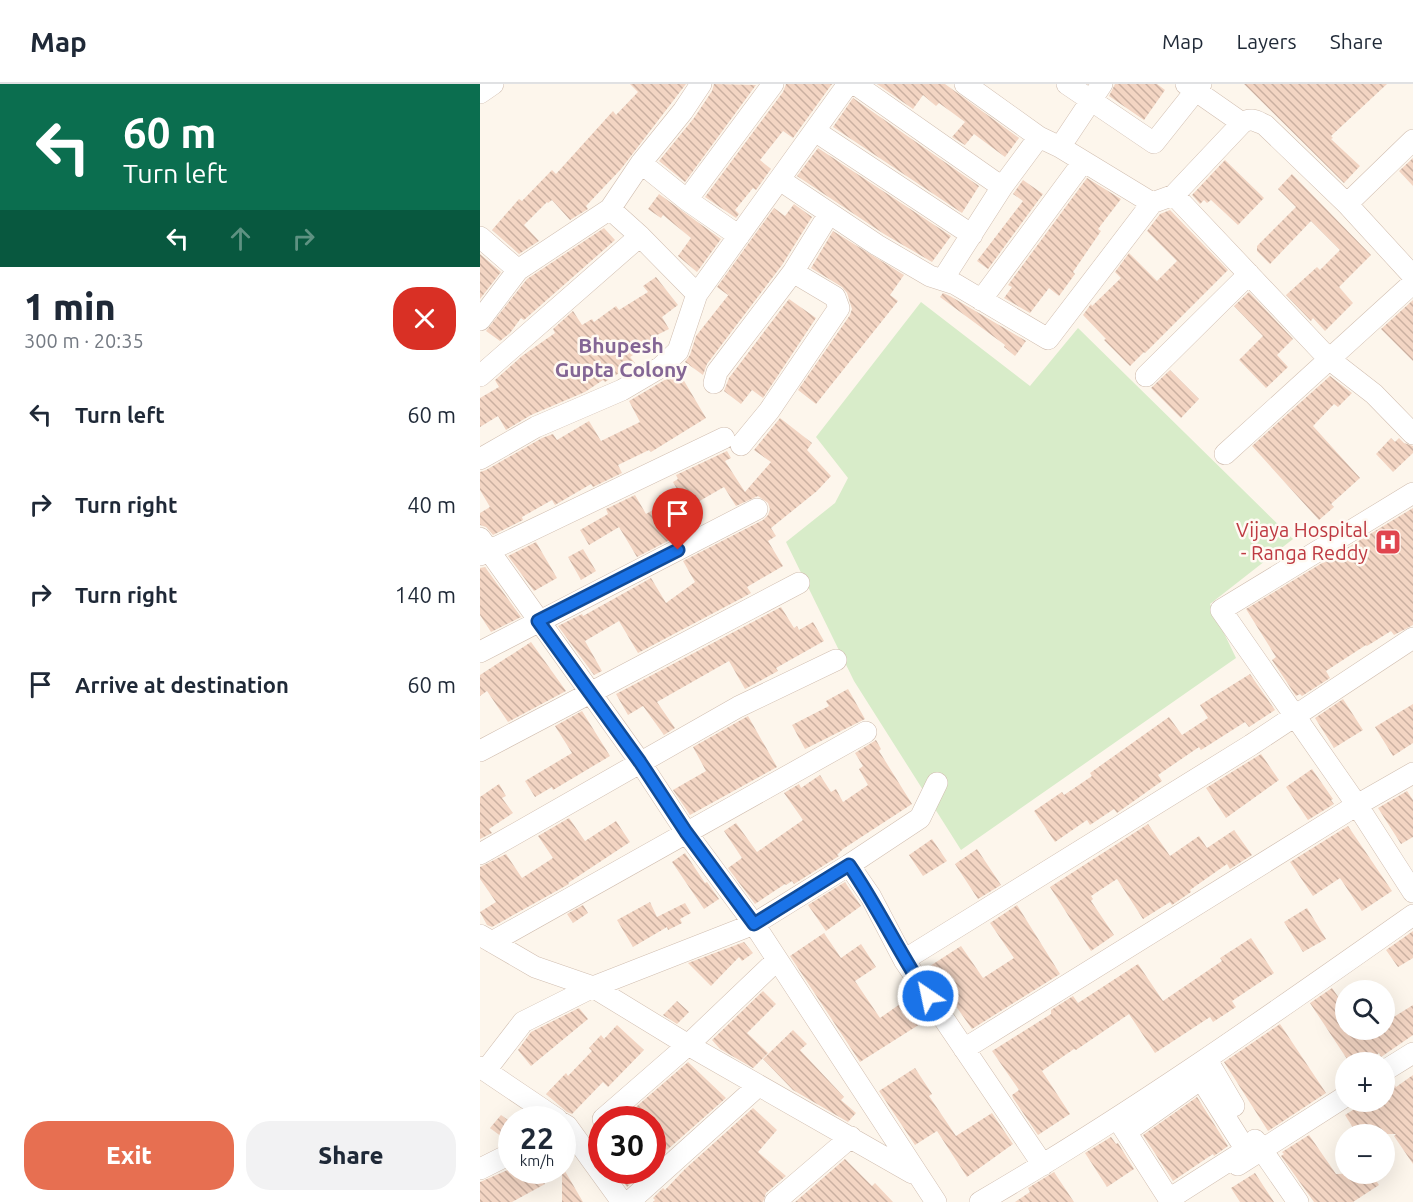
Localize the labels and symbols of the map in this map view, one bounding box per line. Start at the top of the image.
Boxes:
district label: Bhupesh Gupta Colony [555,333,687,381]
pin [652,488,703,550]
place label: Vijaya Hospital - Ranga Reddy [1236,518,1368,564]
hospital icon: Vijaya Hospital - Ranga Reddy [1373,527,1403,557]
position arrow [896,964,960,1028]
speed limit sign: 30 [588,1106,666,1184]

